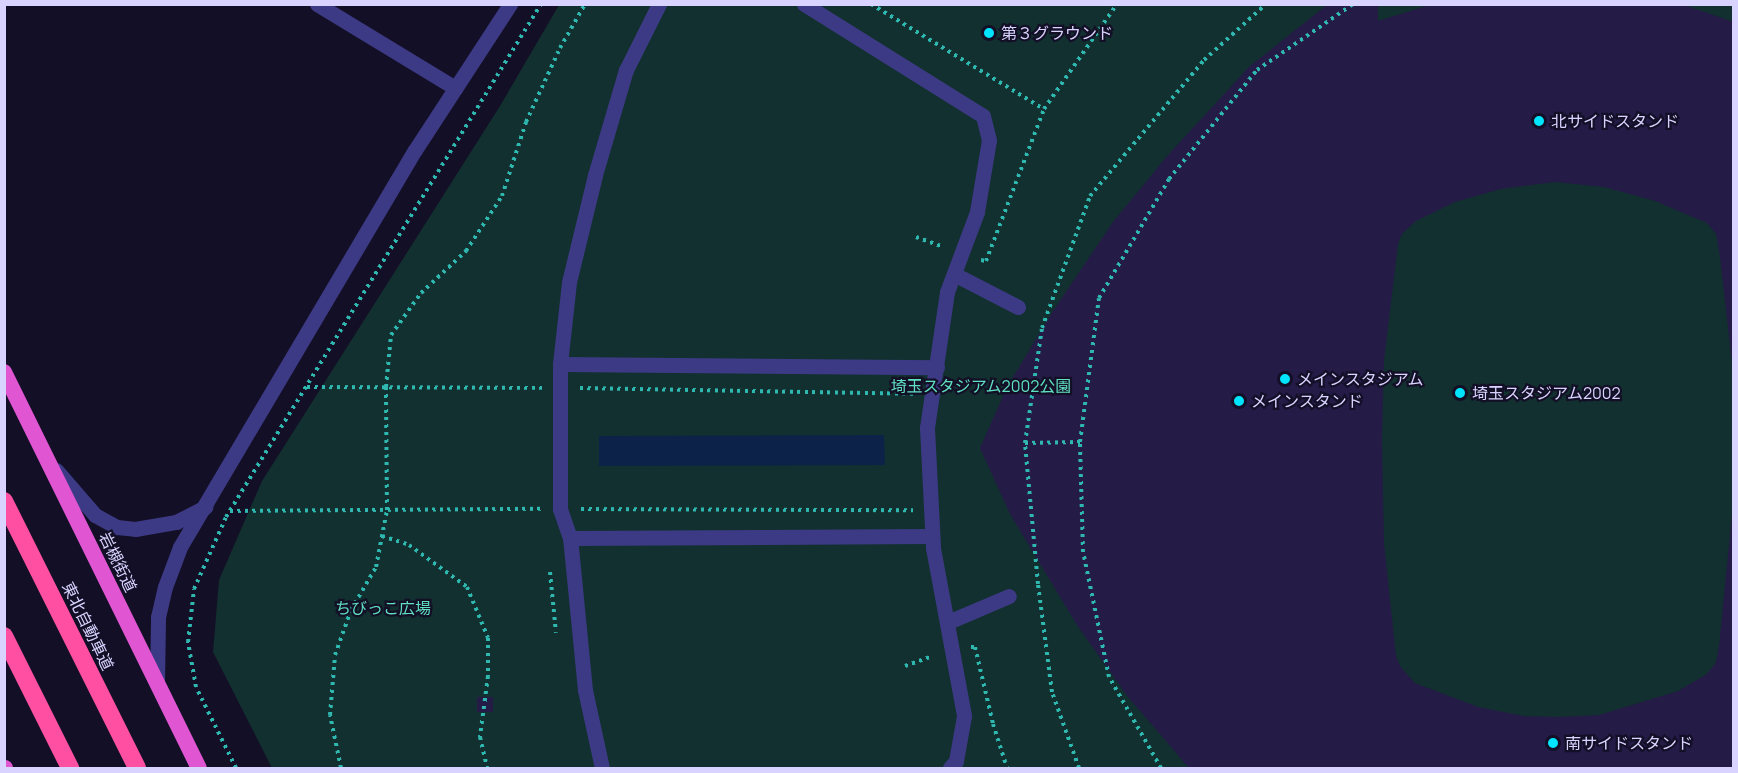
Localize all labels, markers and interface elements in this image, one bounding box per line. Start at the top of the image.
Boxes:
place label: 第３グラウンド [1001,23,1113,43]
marker: 第３グラウンド [982,26,996,40]
place label: 北サイドスタンド [1551,111,1679,131]
marker: 北サイドスタンド [1532,114,1546,128]
place label: メインスタジアム [1297,369,1425,389]
marker: メインスタジアム [1278,372,1292,386]
park label: 埼玉スタジアム2002公園 [890,376,1072,396]
place label: 埼玉スタジアム2002 [1472,383,1622,403]
marker: 埼玉スタジアム2002 [1453,386,1467,400]
place label: メインスタンド [1251,391,1363,411]
marker: メインスタンド [1232,394,1246,408]
street label: 岩槻街道 [95,529,141,595]
street label: 東北自動車道 [58,579,118,673]
park label: ちびっこ広場 [335,598,431,618]
place label: 南サイドスタンド [1565,733,1693,753]
marker: 南サイドスタンド [1546,736,1560,750]

